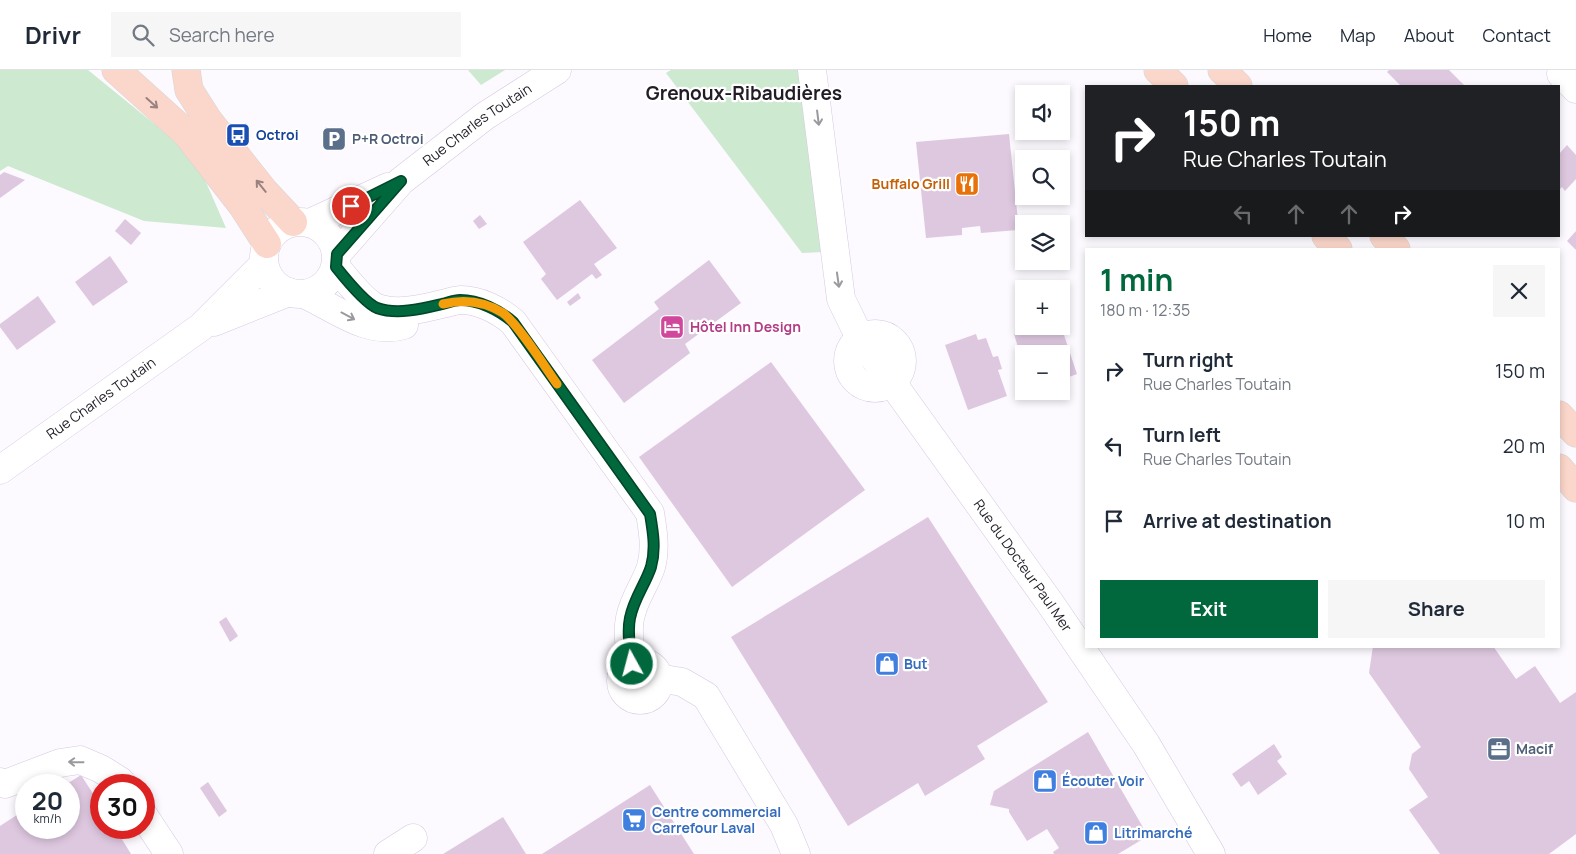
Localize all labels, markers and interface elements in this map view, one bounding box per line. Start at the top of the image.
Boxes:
search box [111,12,461,57]
text: Drivr [25,18,81,51]
icon: search [129,21,157,49]
text: Search here [169,22,275,48]
text: Home [1263,23,1312,47]
text: Map [1340,23,1376,47]
text: About [1404,23,1454,47]
text: Contact [1482,23,1551,47]
street label: Rue Charles Toutain [419,79,535,170]
district label: Grenoux-Ribaudières [646,80,842,106]
map controls [1015,85,1070,400]
button: sound [1015,85,1070,140]
one-way arrow [145,97,158,108]
text: 150 m [1183,99,1280,147]
icon: right [1100,105,1165,170]
one-way arrow [813,110,823,126]
bus stop icon: Octroi [225,122,251,148]
place label: Octroi [256,125,299,144]
parking icon: P+R Octroi [321,126,347,152]
place label: P+R Octroi [352,129,424,148]
text: Rue Charles Toutain [1183,144,1387,174]
button: search [1015,150,1070,205]
restaurant icon: Buffalo Grill [954,171,980,197]
place label: Buffalo Grill [872,174,950,193]
one-way arrow [255,180,266,193]
pin [330,185,372,227]
icon: arrive [337,192,365,220]
icon: left [1229,200,1257,228]
icon: ahead [1282,200,1310,228]
icon: ahead [1335,200,1363,228]
icon: right [1388,200,1416,228]
button: layers [1015,215,1070,270]
text: 1 min [1100,259,1173,300]
button: close [1493,265,1545,317]
one-way arrow [833,271,843,287]
button: + [1015,280,1070,335]
text: 180 m · 12:35 [1100,299,1190,321]
one-way arrow [340,311,355,321]
hotel icon: Hôtel Inn Design [659,314,685,340]
place label: Hôtel Inn Design [690,317,801,336]
button: − [1015,345,1070,400]
text: Turn right [1143,347,1233,373]
street label: Rue Charles Toutain [42,352,159,443]
icon: right [1100,357,1128,385]
text: 150 m [1495,358,1545,384]
text: Rue Charles Toutain [1143,373,1291,395]
text: Turn left [1143,422,1221,448]
icon: left [1100,432,1128,460]
text: 20 m [1503,433,1545,459]
text: Rue Charles Toutain [1143,448,1291,470]
street label: Rue du Docteur Paul Mer [970,495,1077,635]
icon: arrive [1100,507,1128,535]
text: Arrive at destination [1143,508,1332,534]
text: 10 m [1506,508,1545,534]
button: Exit [1100,580,1318,638]
button: Share [1328,580,1545,638]
position arrow [605,637,657,689]
shop icon: But [874,651,900,677]
place label: But [904,654,928,673]
office icon: Macif [1486,736,1512,762]
place label: Macif [1516,739,1554,758]
one-way arrow [69,757,85,766]
shop icon: Écouter Voir [1032,768,1058,794]
place label: Écouter Voir [1062,771,1145,790]
speed limit sign: 30 [90,774,155,839]
text: 20 [32,783,63,818]
place label: Centre commercial Carrefour Laval [652,802,781,837]
supermarket icon: Centre commercial Carrefour Laval [621,807,647,833]
text: km/h [34,810,61,827]
shop icon: Litrimarché [1083,820,1109,846]
place label: Litrimarché [1114,823,1192,842]

